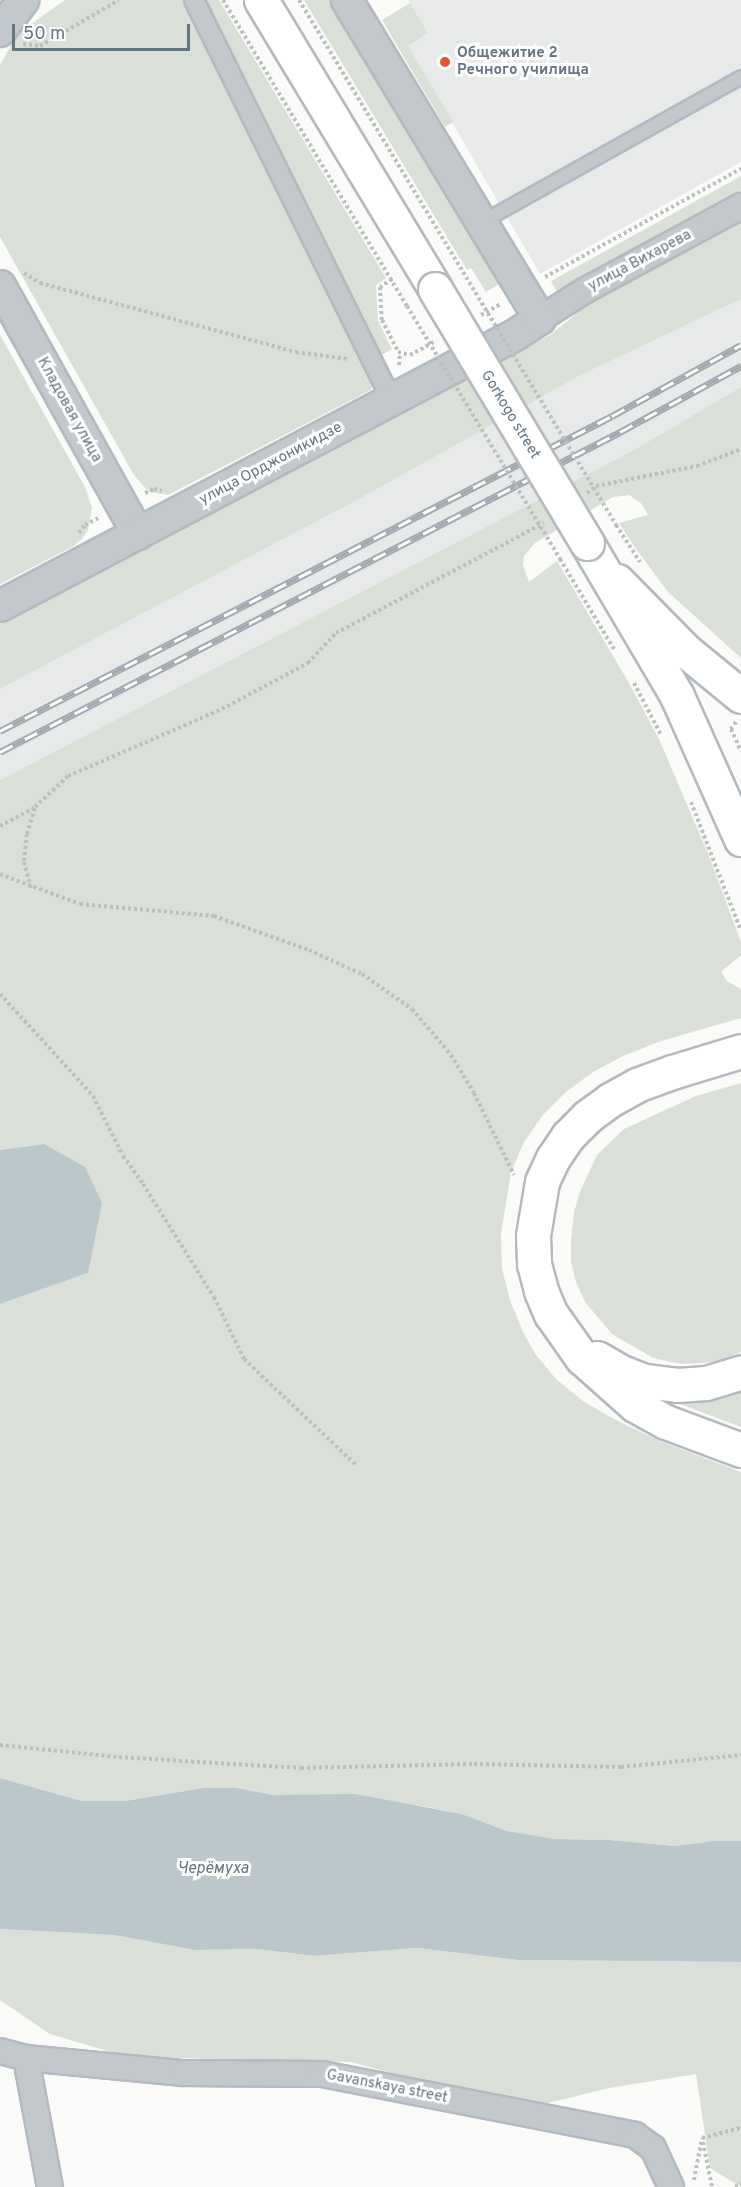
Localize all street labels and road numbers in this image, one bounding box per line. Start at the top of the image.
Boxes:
street label: улица Вихарева [585,226,695,296]
street label: Кладовая улица [33,354,105,466]
street label: Gorkogo street [477,367,543,463]
street label: улица Орджоникидзе [197,419,345,509]
street label: Gavanskaya street [325,2066,449,2108]

